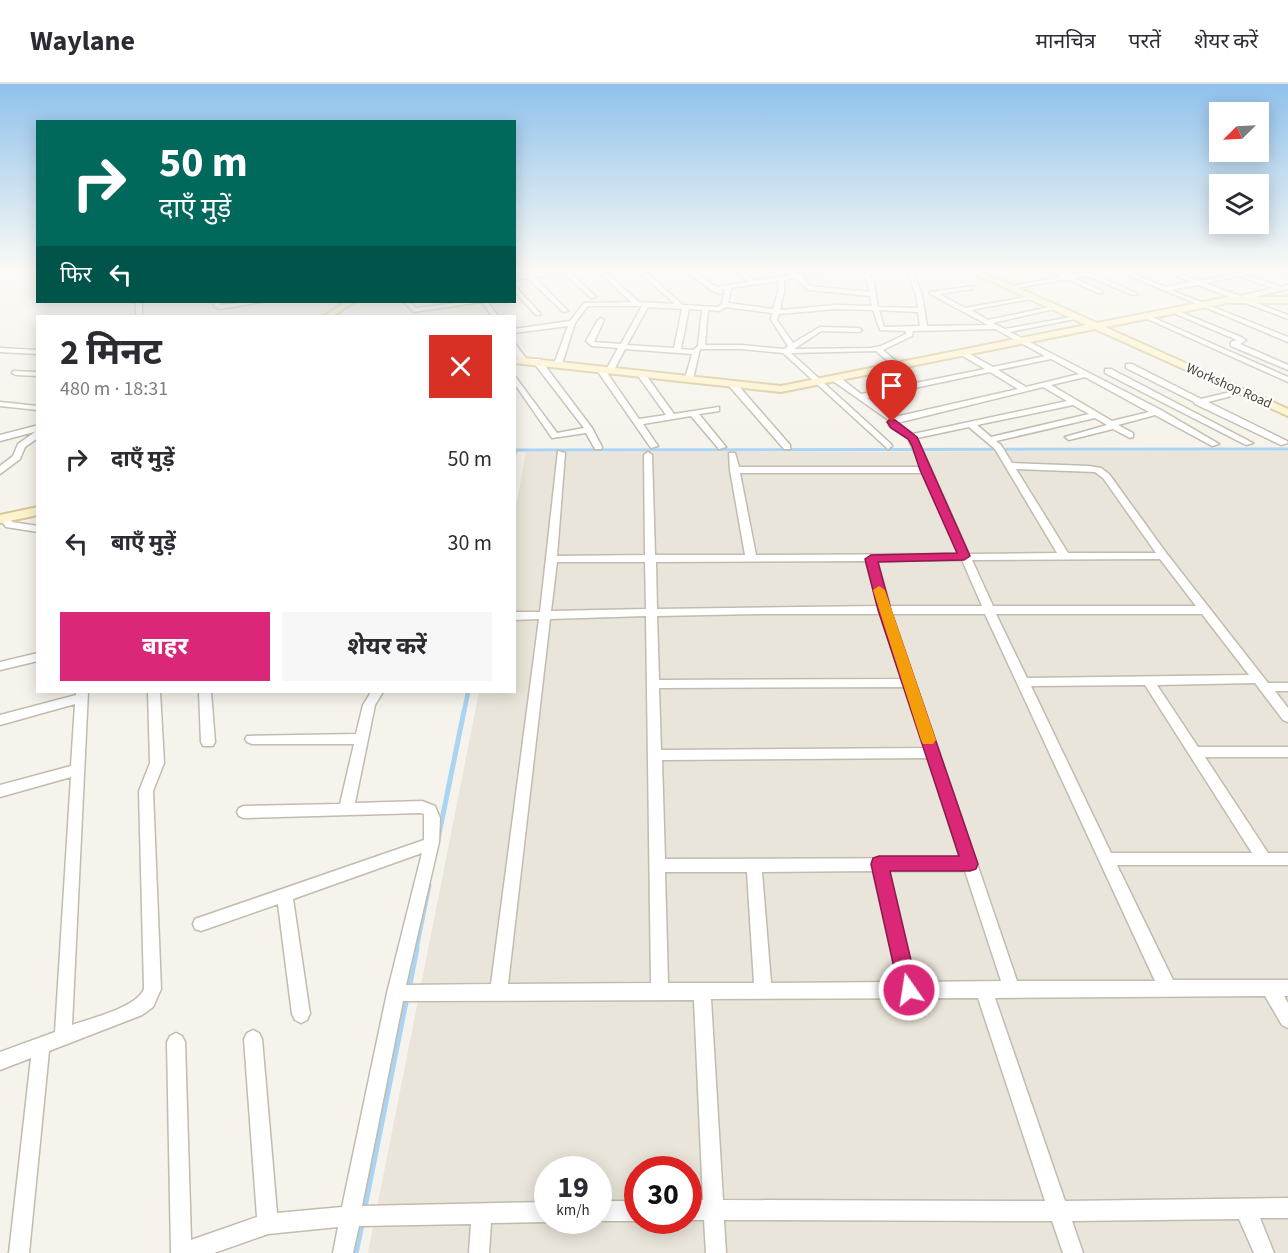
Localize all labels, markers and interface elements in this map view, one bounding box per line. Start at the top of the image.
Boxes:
text: Waylane [30,21,135,61]
text: मानचित्र [1036,26,1096,56]
text: परतें [1129,26,1161,56]
text: शेयर करें [1194,26,1258,56]
north arrow [1209,102,1269,162]
map controls [1209,102,1269,234]
text: 50 m [159,133,248,193]
icon: right [60,144,138,222]
button: layers [1209,174,1269,234]
text: दाएँ मुड़ें [159,189,231,228]
icon: left [104,258,137,291]
text: फिर [60,259,92,291]
text: 2 मिनट [60,327,162,378]
button: close [429,335,492,398]
street label: Workshop Road [1183,358,1275,414]
pin [866,360,917,422]
icon: arrive [875,369,908,402]
text: 480 m · 18:31 [60,375,168,403]
icon: right [60,443,93,476]
text: दाएँ मुड़ें [111,443,174,475]
text: 50 m [447,443,492,475]
icon: left [60,527,93,560]
text: बाएँ मुड़ें [111,527,176,559]
text: 30 m [447,527,492,559]
button: बाहर [60,612,270,681]
button: शेयर करें [282,612,492,681]
position arrow [877,958,941,1022]
speed limit sign: 30 [624,1156,702,1234]
text: 19 [557,1166,589,1209]
text: km/h [556,1200,590,1221]

